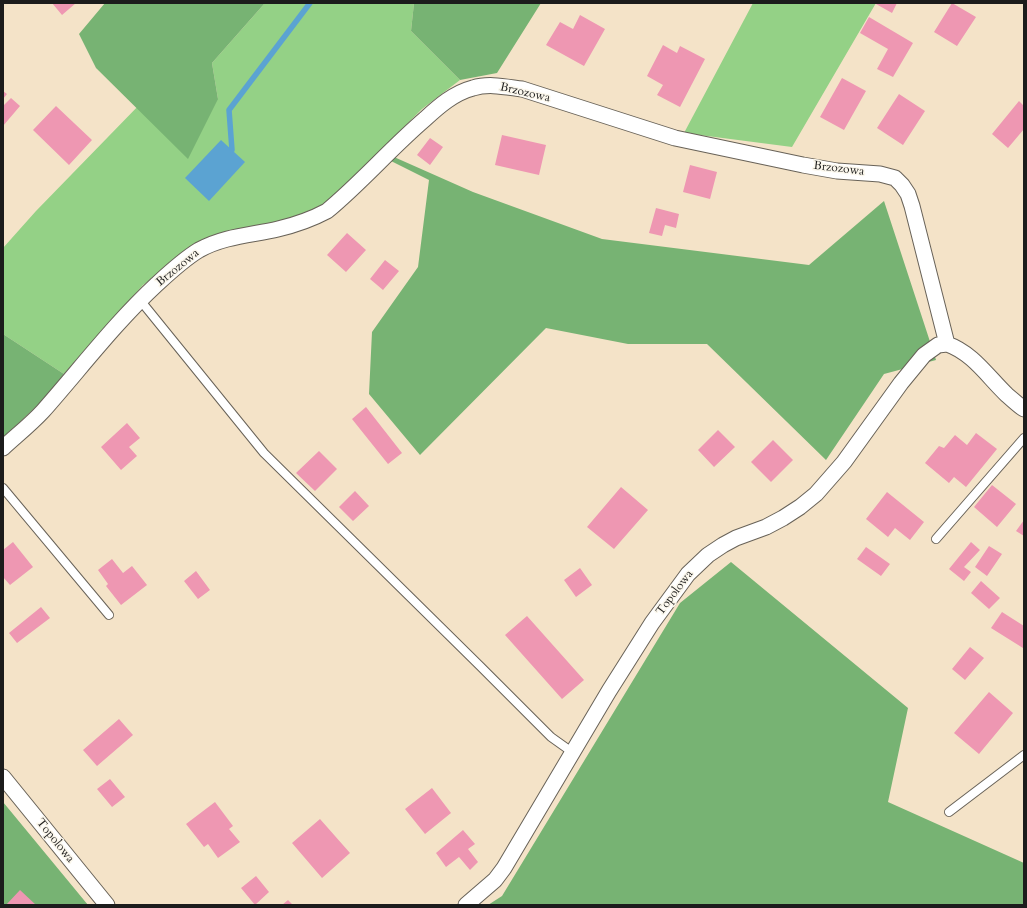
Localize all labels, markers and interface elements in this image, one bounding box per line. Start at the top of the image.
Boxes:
street label: Brzozowa [499,80,551,106]
street label: Brzozowa [813,159,865,179]
street label: Brzozowa [154,246,202,290]
street label: Topolowa [653,568,697,618]
street label: Topolowa [33,816,77,866]

